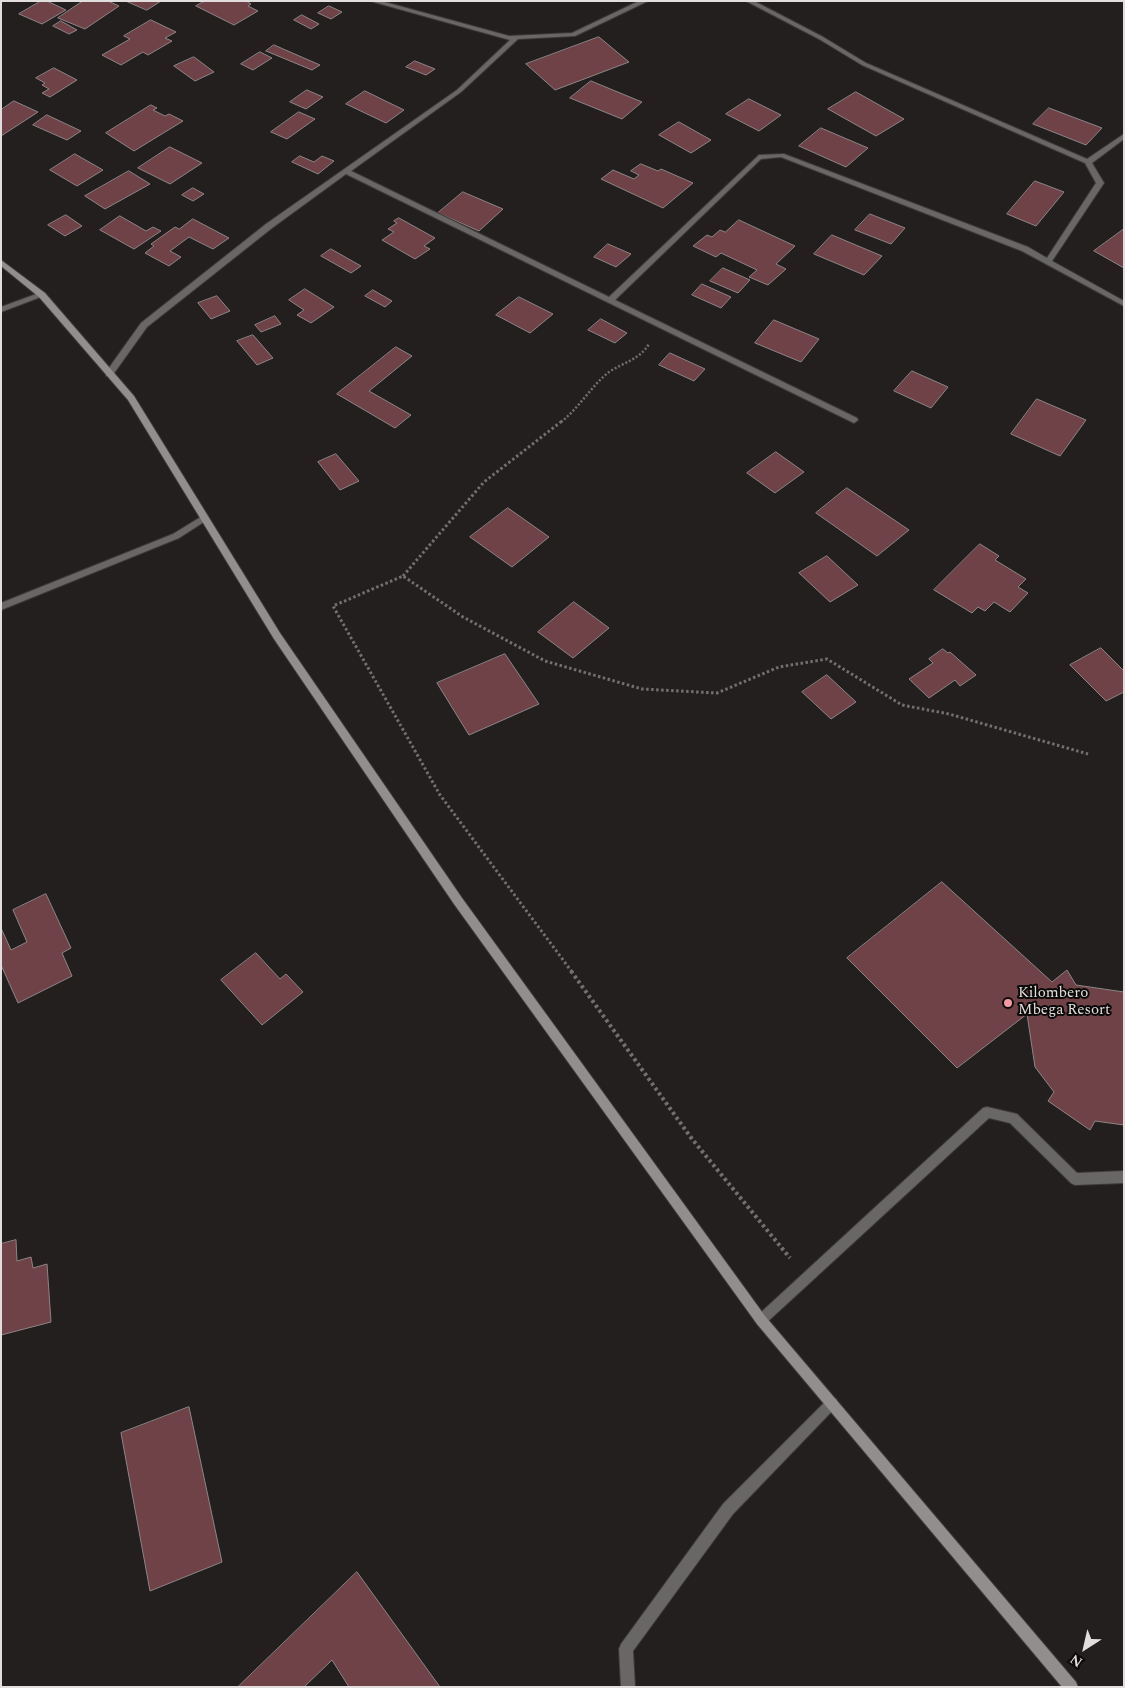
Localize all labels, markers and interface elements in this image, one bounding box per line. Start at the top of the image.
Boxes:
place label: Kilombero Mbega Resort [1018,985,1110,1020]
marker: Kilombero Mbega Resort [1002,997,1014,1009]
north arrow [1060,1623,1110,1673]
text: N [1065,1649,1087,1673]

